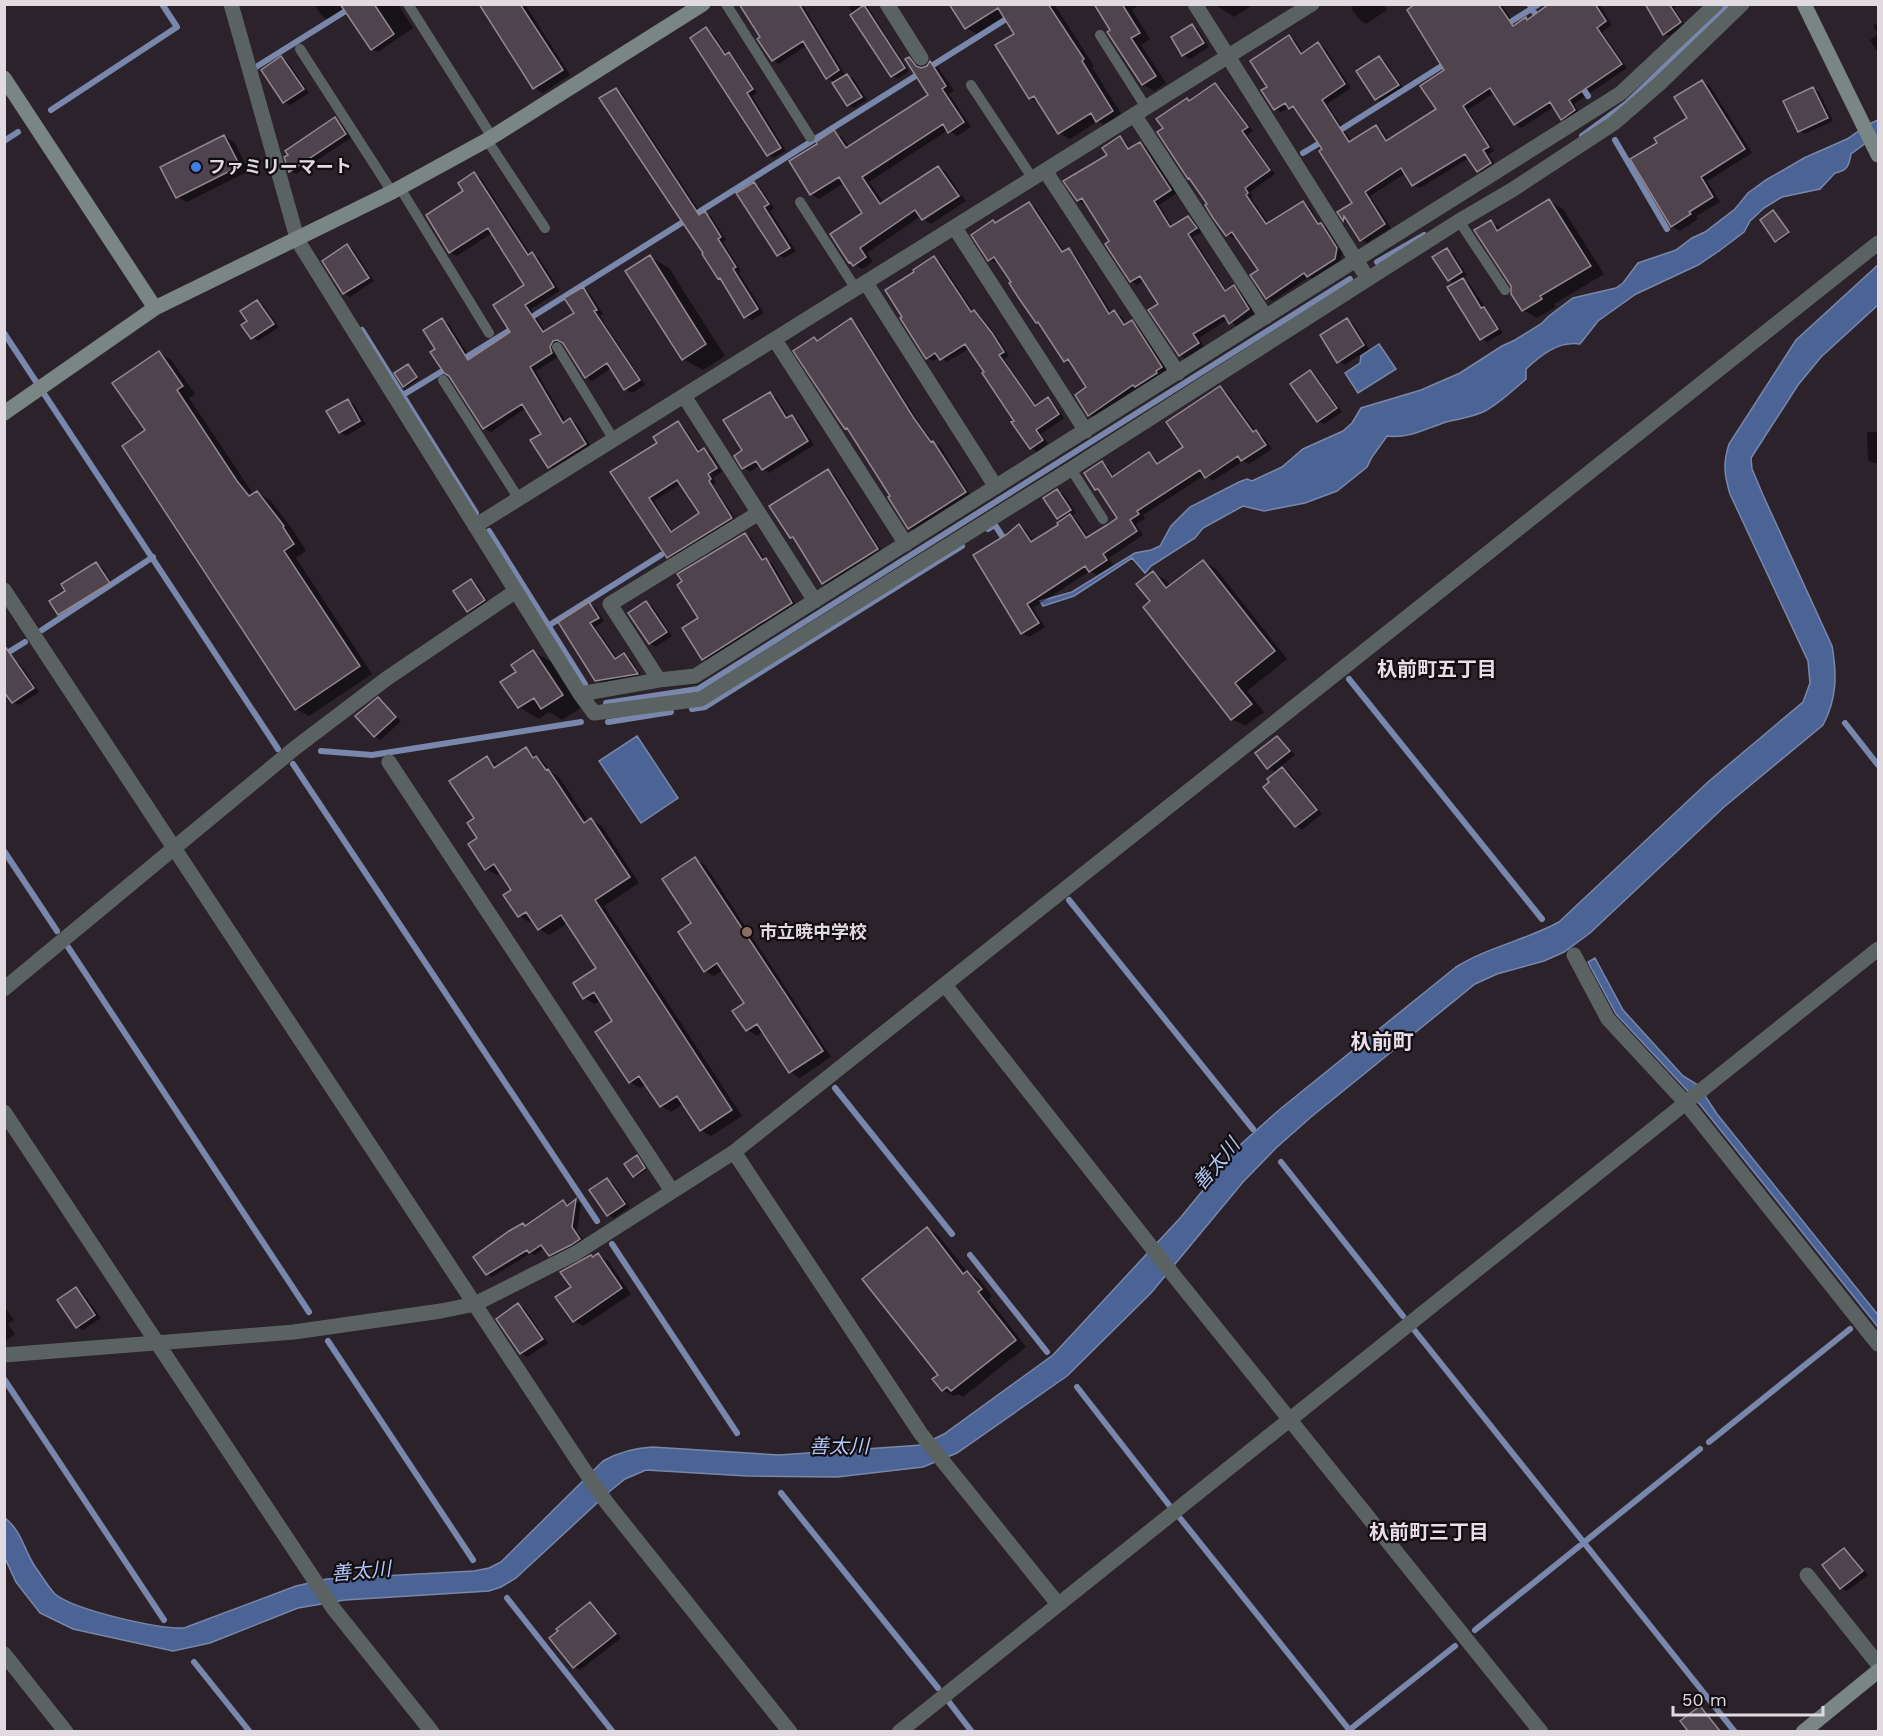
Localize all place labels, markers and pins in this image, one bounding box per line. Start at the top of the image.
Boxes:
place label: ファミリーマート [208,156,352,177]
marker: ファミリーマート [189,160,203,174]
place label: 市立暁中学校 [759,921,867,942]
marker: 市立暁中学校 [740,925,754,939]

